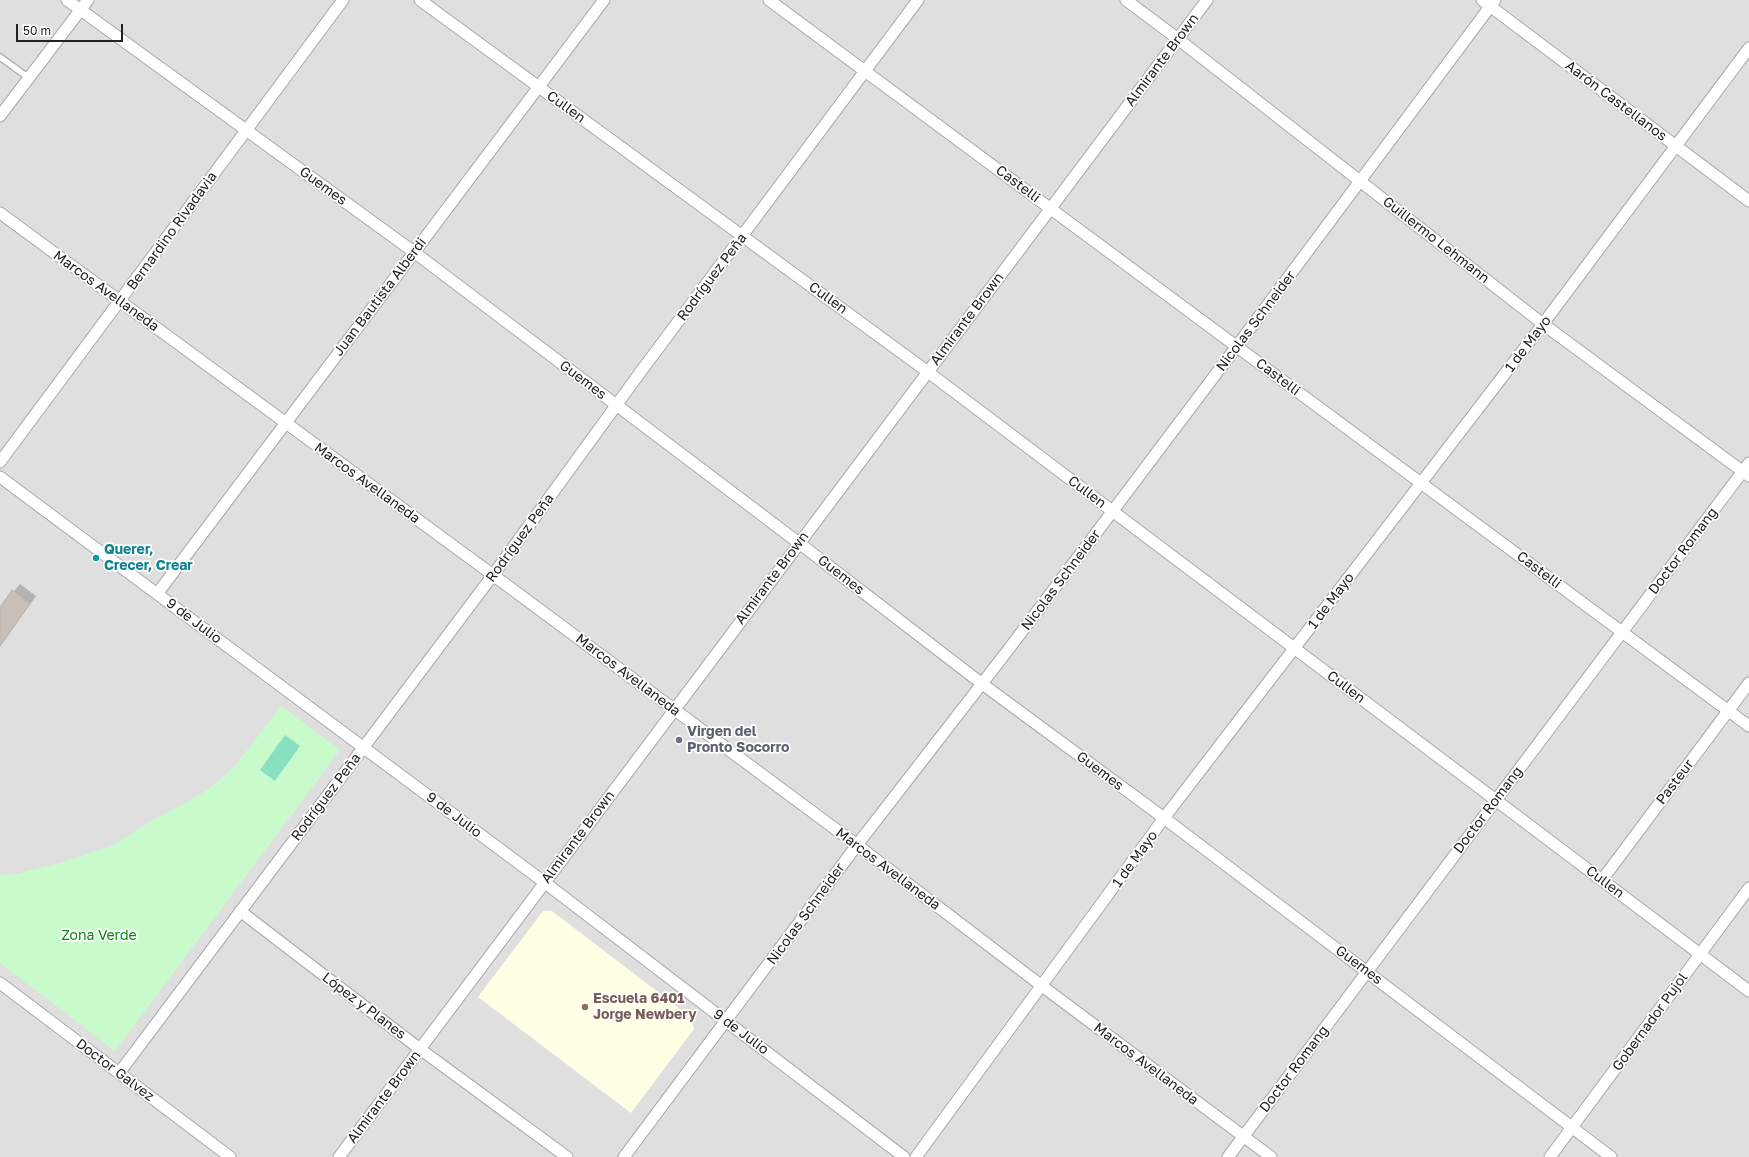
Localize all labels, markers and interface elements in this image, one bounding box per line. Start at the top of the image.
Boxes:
street label: Almirante Brown [1122,10,1202,110]
scale bar [18,16,125,42]
text: 50 m [23,23,51,38]
street label: Aarón Castellanos [1562,57,1670,145]
street label: Cullen [543,87,589,127]
street label: Castelli [992,162,1044,206]
street label: Guemes [296,163,350,209]
street label: Bernardino Rivadavia [123,169,221,293]
street label: Guillermo Lehmann [1379,193,1493,287]
street label: Rodríguez Peña [674,230,750,324]
street label: Juan Bautista Alberdi [330,235,430,359]
street label: Marcos Avellaneda [50,247,162,335]
street label: Nicolas Schneider [1213,267,1299,375]
street label: Almirante Brown [927,269,1007,369]
street label: Cullen [805,278,851,318]
street label: 1 de Mayo [1501,313,1555,375]
street label: Castelli [1252,355,1304,399]
street label: Guemes [556,357,610,403]
street label: Marcos Avellaneda [311,439,423,527]
street label: Cullen [1065,472,1109,512]
street label: Rodríguez Peña [482,491,558,585]
street label: Doctor Romang [1645,504,1721,598]
street label: Nicolas Schneider [1018,526,1104,634]
street label: Almirante Brown [732,528,812,628]
place label: Querer, Crecer, Crear [104,542,193,574]
street label: Castelli [1513,548,1565,592]
street label: Guemes [814,552,868,598]
marker: Querer, Crecer, Crear [91,553,101,563]
street label: 1 de Mayo [1304,570,1358,632]
street label: 9 de Julio [163,595,225,647]
street label: Marcos Avellaneda [572,630,684,720]
street label: Cullen [1324,667,1368,707]
place label: Virgen del Pronto Socorro [687,724,789,756]
marker: Virgen del Pronto Socorro [674,735,684,745]
street label: Guemes [1073,748,1127,794]
street label: Rodríguez Peña [288,750,364,844]
street label: Pasteur [1653,756,1697,808]
street label: Doctor Romang [1450,763,1526,857]
street label: Almirante Brown [538,787,618,887]
street label: 9 de Julio [423,789,485,841]
street label: Marcos Avellaneda [832,824,944,914]
street label: 1 de Mayo [1109,827,1161,891]
street label: Nicolas Schneider [763,860,849,968]
street label: Cullen [1583,862,1627,902]
park label: Zona Verde [61,928,137,944]
street label: Guemes [1332,942,1386,988]
street label: López y Planes [319,969,409,1043]
street label: Gobernador Pujol [1609,970,1691,1074]
place label: Escuela 6401 Jorge Newbery [593,991,697,1024]
marker: Escuela 6401 Jorge Newbery [580,1002,590,1012]
street label: 9 de Julio [710,1006,772,1058]
street label: Marcos Avellaneda [1090,1019,1202,1109]
street label: Doctor Romang [1256,1022,1332,1116]
street label: Doctor Galvez [73,1035,157,1105]
street label: Almirante Brown [344,1047,424,1147]

